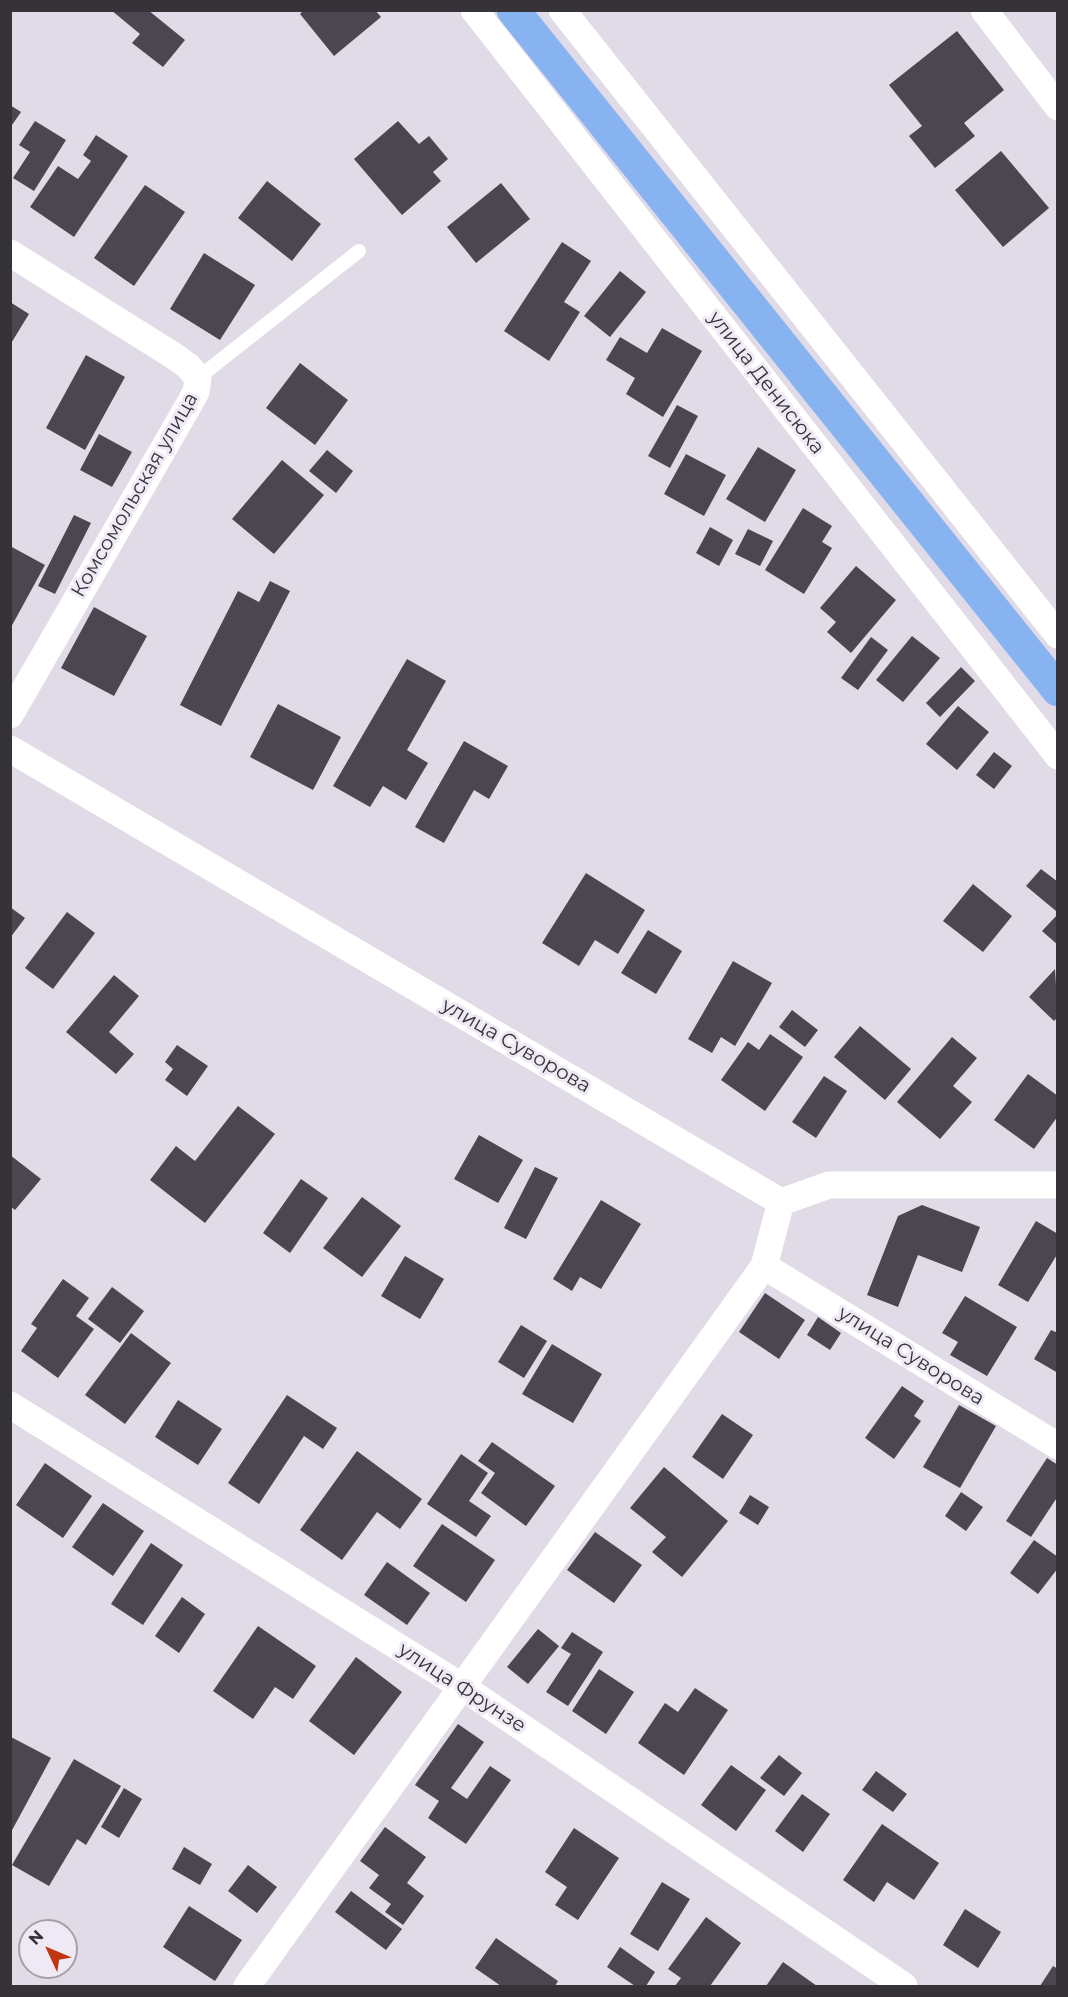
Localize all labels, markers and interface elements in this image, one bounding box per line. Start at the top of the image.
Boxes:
street label: улица Денисюка [703,307,829,459]
street label: Комсомольская улица [67,388,203,602]
street label: улица Суворова [437,994,595,1098]
street label: улица Суворова [833,1301,989,1411]
street label: улица Фрунзе [394,1638,530,1738]
north arrow [18,1919,78,1979]
text: N [25,1926,47,1949]

